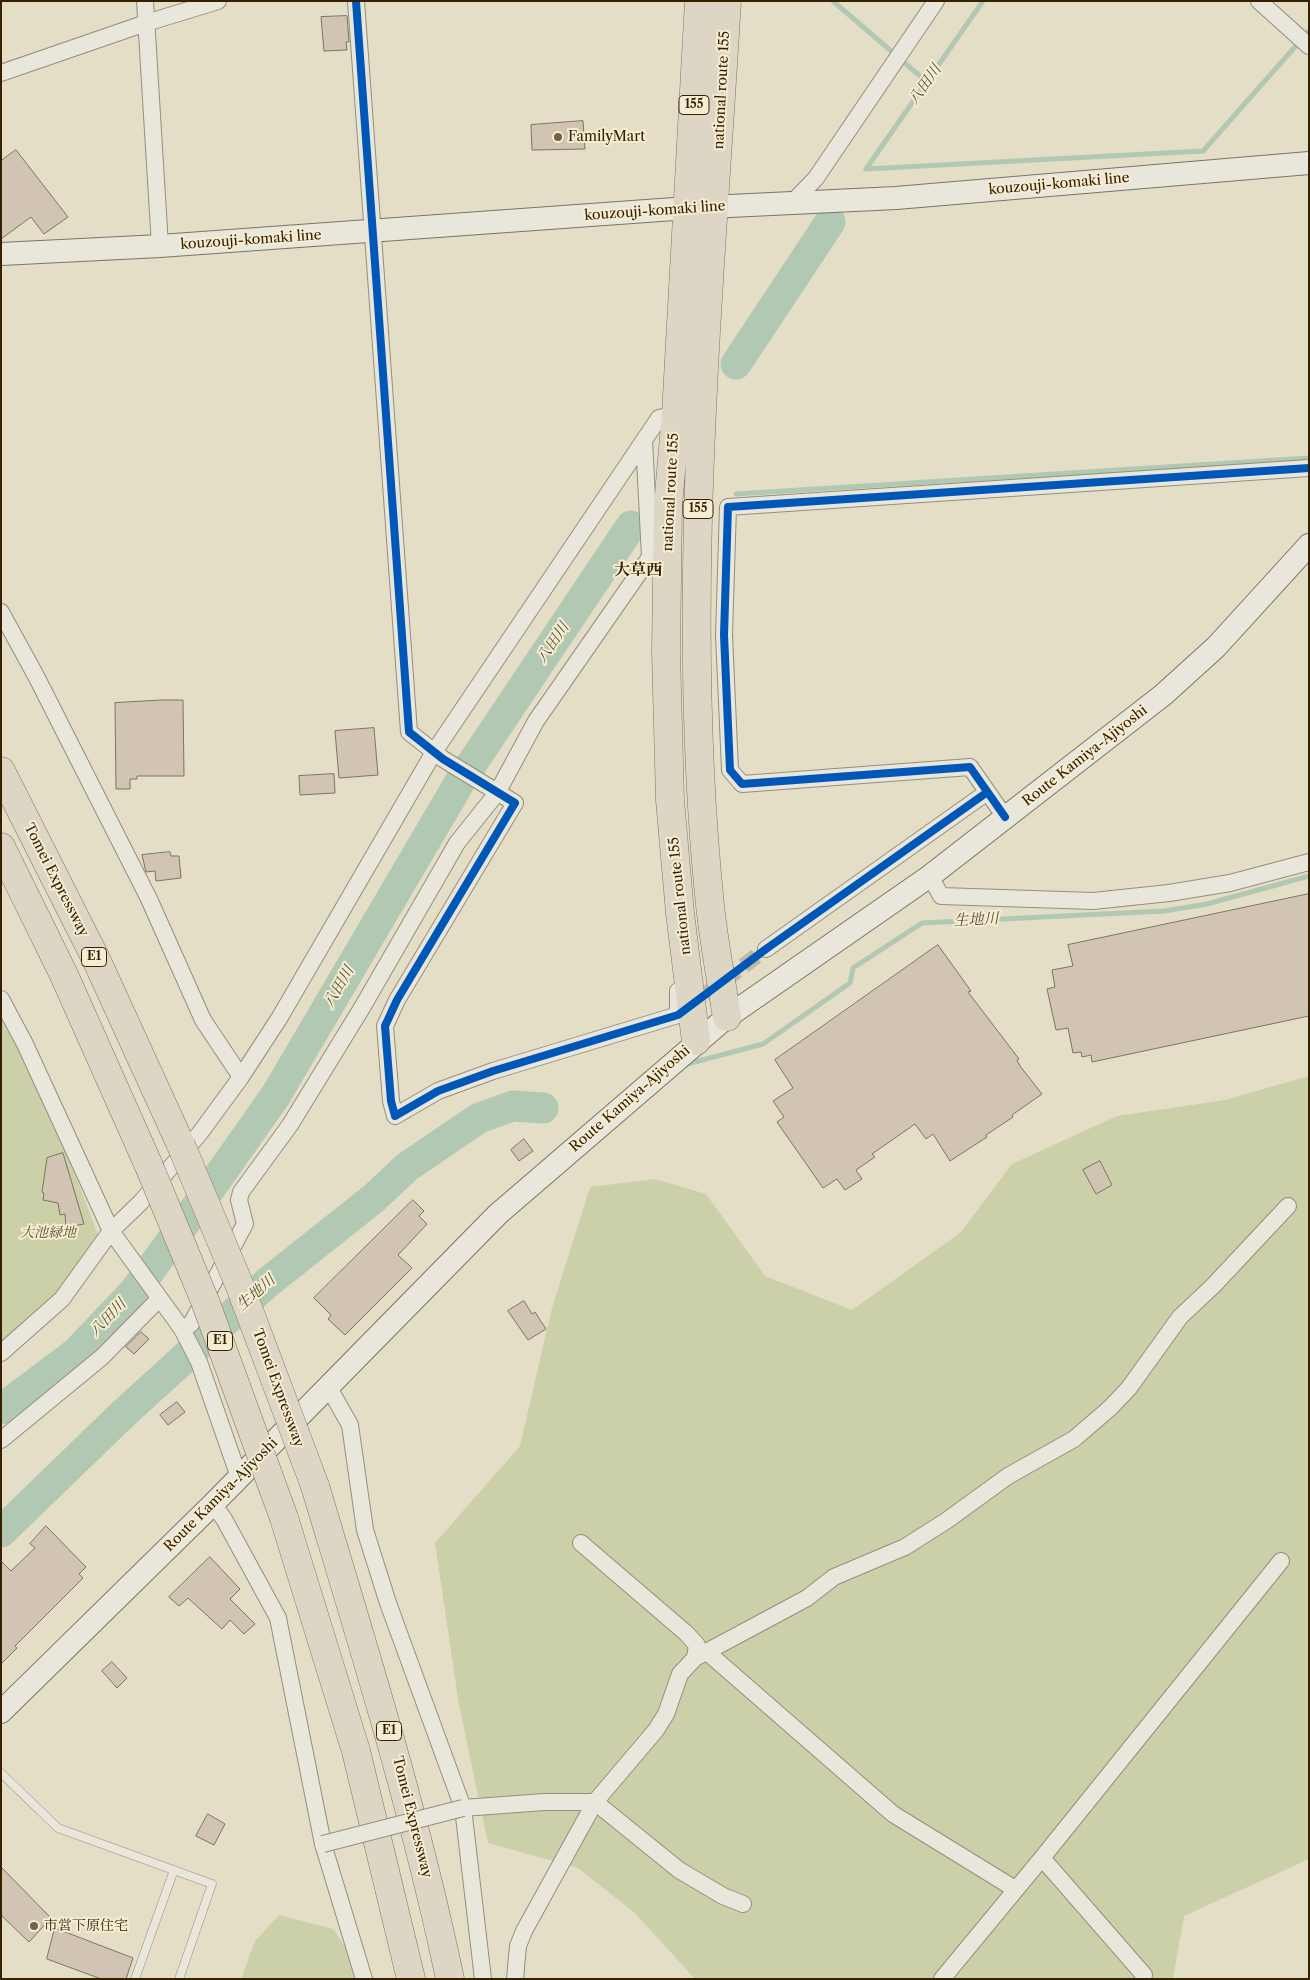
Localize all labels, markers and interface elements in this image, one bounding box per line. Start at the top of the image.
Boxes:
street label: national route 155 [711,30,733,150]
water label: 八田川 [905,61,945,109]
road number: 155 [679,96,709,114]
place label: FamilyMart [568,129,645,145]
marker: FamilyMart [552,131,564,143]
street label: kouzouji-komaki line [988,169,1130,199]
street label: kouzouji-komaki line [584,198,726,224]
street label: kouzouji-komaki line [180,227,322,253]
street label: national route 155 [660,432,682,552]
road number: 155 [683,499,713,518]
district label: 大草西 [614,560,662,580]
water label: 八田川 [533,619,573,667]
street label: Route Kamiya-Ajiyoshi [1019,702,1151,810]
street label: Tomei Expressway [20,821,92,939]
street label: national route 155 [665,836,695,956]
water label: 生地川 [953,910,999,930]
road number: E1 [82,948,106,966]
water label: 八田川 [320,963,358,1011]
street label: Route Kamiya-Ajiyoshi [566,1042,694,1156]
park label: 大池緑地 [20,1225,76,1241]
water label: 生地川 [233,1271,279,1315]
water label: 八田川 [86,1296,130,1340]
street label: Tomei Expressway [249,1327,307,1449]
road number: E1 [208,1332,232,1350]
street label: Route Kamiya-Ajiyoshi [161,1435,281,1555]
road number: E1 [376,1722,402,1740]
street label: Tomei Expressway [389,1754,435,1880]
place label: 市営下原住宅 [44,1918,128,1934]
marker: 市営下原住宅 [28,1920,40,1932]

